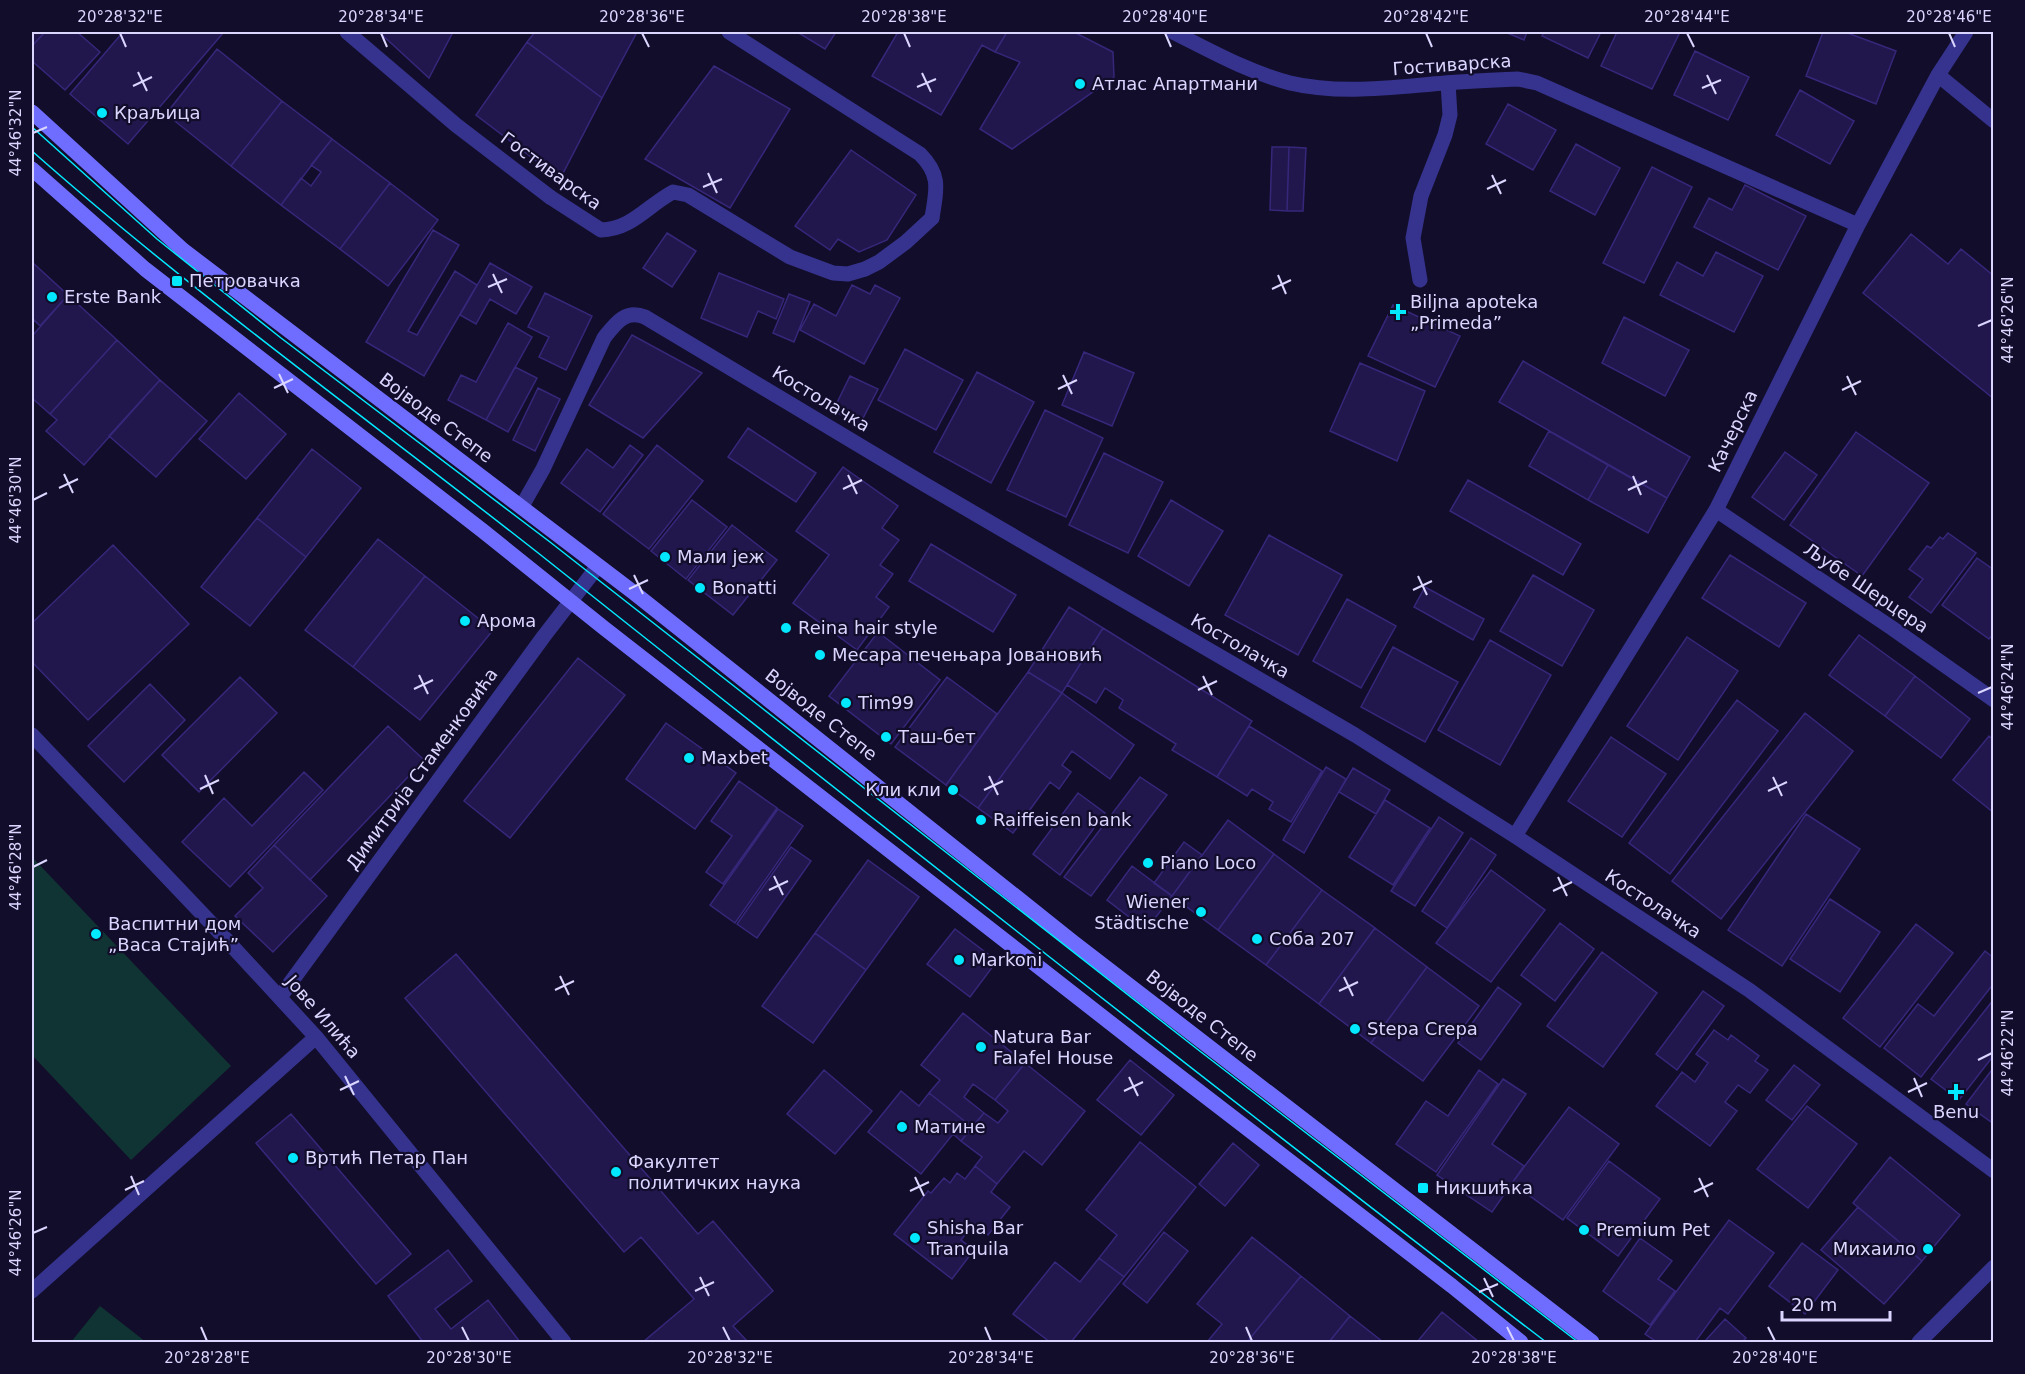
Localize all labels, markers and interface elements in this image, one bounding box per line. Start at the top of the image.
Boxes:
text: 20°28'32"E [77,8,163,26]
text: 20°28'34"E [338,8,424,26]
text: 20°28'36"E [599,8,685,26]
text: 20°28'38"E [861,8,947,26]
text: 20°28'40"E [1122,8,1208,26]
text: 20°28'42"E [1383,8,1469,26]
text: 20°28'44"E [1644,8,1730,26]
text: 20°28'46"E [1906,8,1992,26]
street label: Гостиварска [1392,50,1512,79]
place label: Атлас Апартмани [1092,73,1258,94]
marker: Атлас Апартмани [1073,77,1087,91]
text: 44°46'32"N [7,89,25,177]
place label: Краљица [114,102,200,123]
marker: Краљица [95,106,109,120]
street label: Гостиварска [497,127,606,214]
place label: Петровачка [189,270,301,291]
marker: Петровачка [170,274,184,288]
text: 44°46'26"N [1999,276,2017,364]
place label: Erste Bank [64,286,162,307]
marker: Erste Bank [45,290,59,304]
place label: Biljna apoteka „Primeda” [1410,291,1538,333]
marker: Biljna apoteka „Primeda” [1391,305,1405,319]
street label: Костолачка [769,361,874,436]
street label: Војводе Степе [376,368,497,467]
street label: Качерска [1704,386,1761,475]
text: 44°46'30"N [7,456,25,544]
street label: Љубе Шерцера [1800,538,1933,637]
place label: Мали јеж [677,546,765,567]
marker: Мали јеж [658,550,672,564]
place label: Bonatti [712,577,777,598]
marker: Bonatti [693,581,707,595]
street label: Костолачка [1187,609,1293,682]
place label: Арома [477,610,536,631]
marker: Арома [458,614,472,628]
place label: Reina hair style [798,617,938,638]
marker: Reina hair style [779,621,793,635]
text: 44°46'24"N [1999,643,2017,731]
place label: Месара печењара Јовановић [832,644,1102,665]
marker: Месара печењара Јовановић [813,648,827,662]
street label: Димитрија Стаменковића [341,664,502,874]
street label: Војводе Степе [761,664,881,765]
place label: Tim99 [857,692,914,713]
marker: Tim99 [839,696,853,710]
place label: Таш-бет [897,726,976,747]
marker: Таш-бет [879,730,893,744]
place label: Maxbet [701,747,768,768]
marker: Maxbet [682,751,696,765]
place label: Кли кли [865,779,941,800]
marker: Кли кли [946,783,960,797]
place label: Raiffeisen bank [993,809,1132,830]
marker: Raiffeisen bank [974,813,988,827]
text: 44°46'28"N [7,823,25,911]
place label: Piano Loco [1160,852,1256,873]
marker: Piano Loco [1141,856,1155,870]
street label: Костолачка [1601,865,1705,942]
place label: Wiener Städtische [1094,891,1190,933]
marker: Wiener Städtische [1194,905,1208,919]
place label: Васпитни дом „Васа Стајић” [108,913,241,955]
marker: Васпитни дом „Васа Стајић” [89,927,103,941]
place label: Соба 207 [1269,928,1355,949]
marker: Соба 207 [1250,932,1264,946]
place label: Markoni [971,949,1042,970]
marker: Markoni [952,953,966,967]
street label: Војводе Степе [1142,965,1262,1066]
street label: Јове Илића [281,970,365,1062]
text: 44°46'22"N [1999,1009,2017,1097]
place label: Stepa Crepa [1367,1018,1478,1039]
marker: Stepa Crepa [1348,1022,1362,1036]
place label: Natura Bar Falafel House [993,1026,1113,1068]
marker: Natura Bar Falafel House [974,1040,988,1054]
marker: Benu [1949,1085,1963,1099]
place label: Benu [1933,1101,1979,1122]
place label: Матине [914,1116,986,1137]
marker: Матине [895,1120,909,1134]
place label: Вртић Петар Пан [305,1147,468,1168]
marker: Вртић Петар Пан [286,1151,300,1165]
place label: Факултет политичких наука [628,1151,801,1193]
marker: Факултет политичких наука [609,1165,623,1179]
place label: Никшићка [1435,1177,1533,1198]
marker: Никшићка [1416,1181,1430,1195]
text: 44°46'26"N [7,1189,25,1277]
place label: Shisha Bar Tranquila [926,1217,1024,1259]
place label: Premium Pet [1596,1219,1710,1240]
marker: Premium Pet [1577,1223,1591,1237]
marker: Shisha Bar Tranquila [908,1231,922,1245]
place label: Михаило [1833,1238,1916,1259]
marker: Михаило [1921,1242,1935,1256]
scale bar [1782,1284,1890,1322]
text: 20 m [1791,1294,1837,1315]
text: 20°28'28"E [164,1349,250,1367]
text: 20°28'30"E [426,1349,512,1367]
text: 20°28'32"E [687,1349,773,1367]
text: 20°28'34"E [948,1349,1034,1367]
text: 20°28'36"E [1209,1349,1295,1367]
text: 20°28'38"E [1471,1349,1557,1367]
text: 20°28'40"E [1732,1349,1818,1367]

